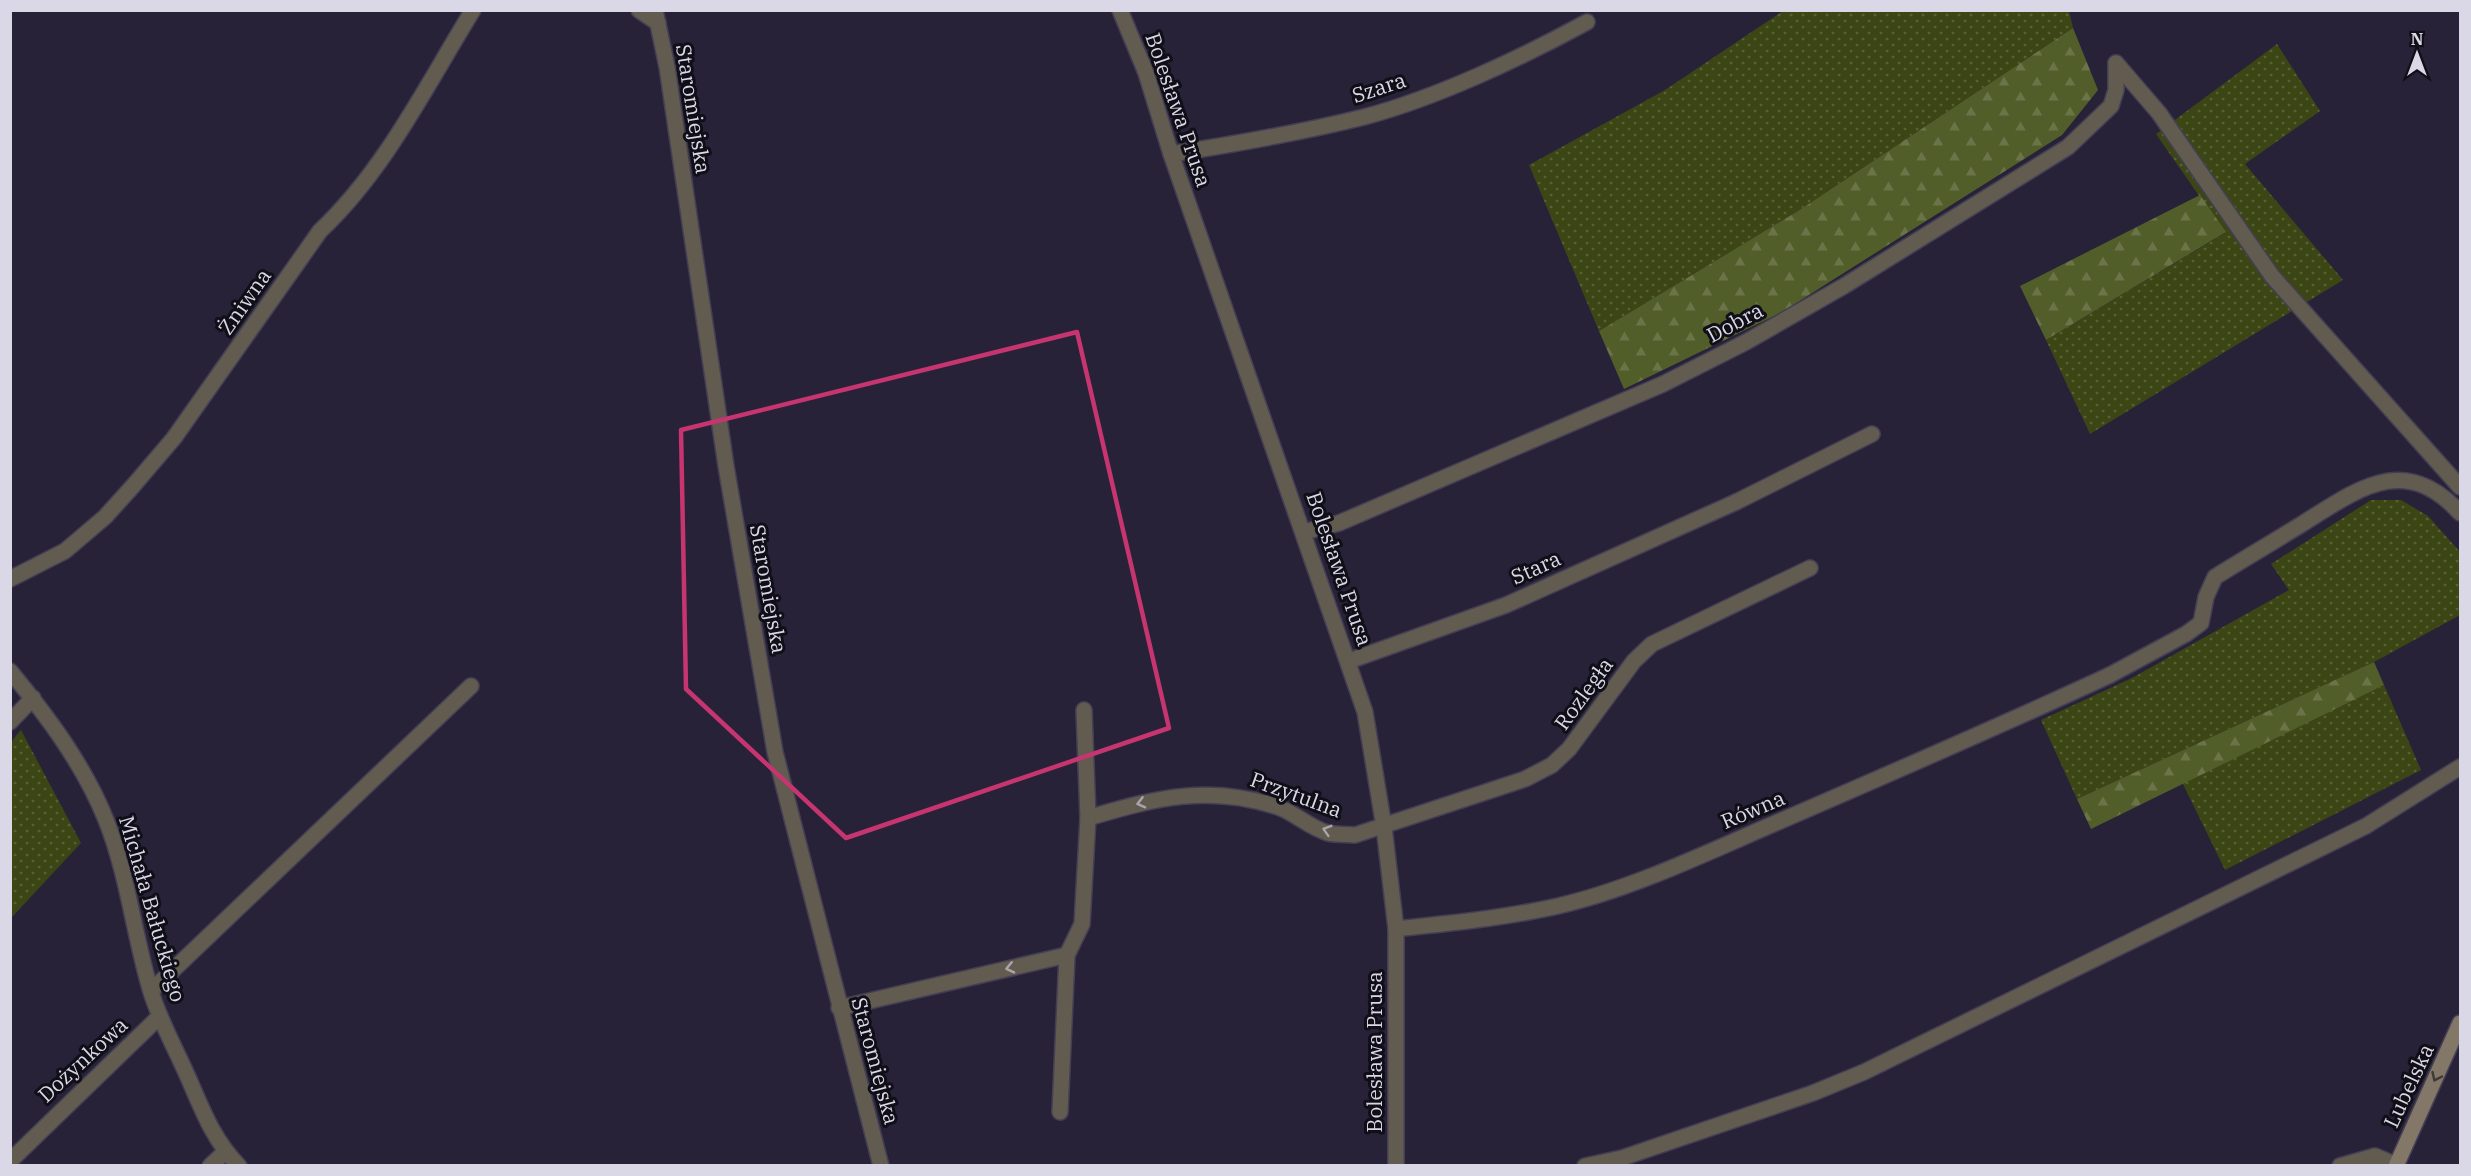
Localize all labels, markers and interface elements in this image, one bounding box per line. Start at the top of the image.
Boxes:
north arrow [2387,24,2447,84]
street label: Bolesława Prusa [1139,29,1218,191]
text: N [2411,29,2423,49]
street label: Staromiejska [670,42,718,176]
street label: Szara [1348,65,1409,109]
street label: Żniwna [211,263,277,340]
street label: Dobra [1701,296,1768,349]
street label: Bolesława Prusa [1300,488,1379,650]
street label: Staromiejska [744,522,794,656]
street label: Stara [1506,544,1565,590]
street label: Rozległa [1547,652,1619,735]
street label: Przytulna [1247,765,1346,824]
street label: Równa [1716,783,1789,835]
one-way arrow [1136,796,1146,809]
street label: Michała Bałuckiego [113,812,193,1005]
one-way arrow [1323,825,1333,837]
one-way arrow [1005,961,1015,974]
street label: Bolesława Prusa [1360,971,1388,1133]
street label: Staromiejska [846,994,906,1127]
street label: Dożynkowa [31,1010,133,1108]
street label: Lubelska [2376,1039,2440,1132]
one-way arrow [2432,1070,2444,1081]

